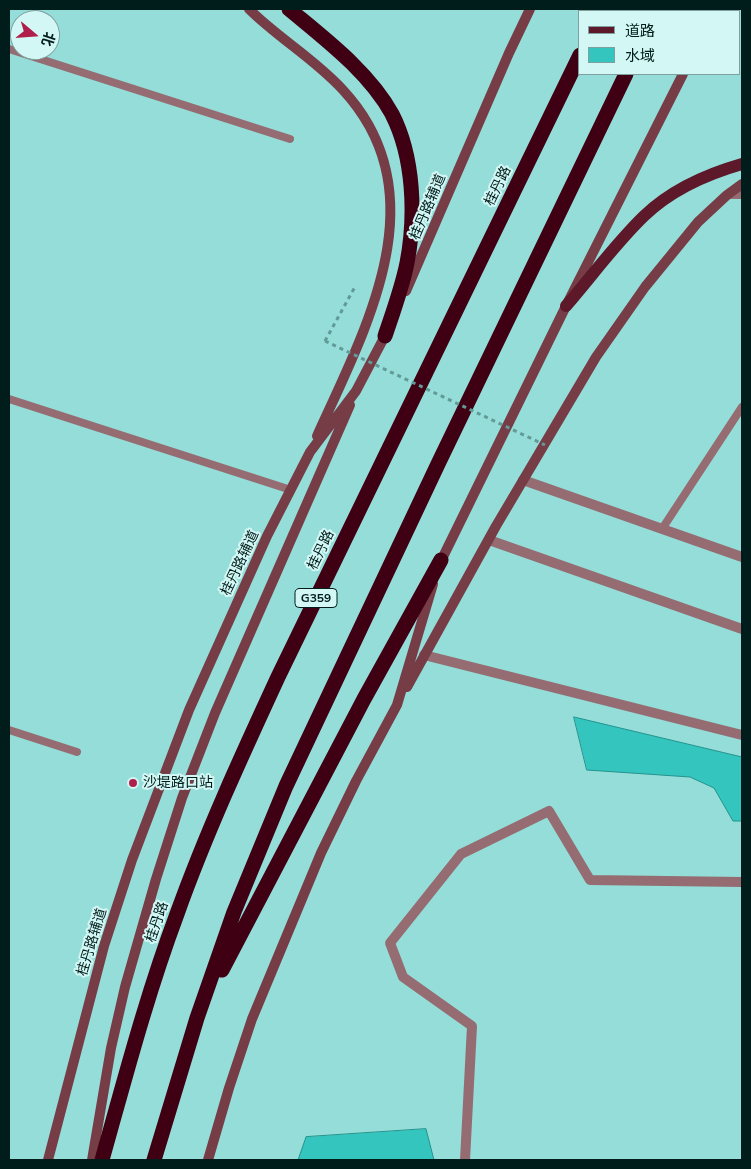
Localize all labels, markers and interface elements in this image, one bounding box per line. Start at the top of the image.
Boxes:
north arrow [10,10,60,60]
legend [578,10,741,75]
text: 道路 [625,21,655,40]
text: 北 [38,30,59,49]
text: 水域 [625,46,655,65]
street label: 桂丹路 [481,163,515,209]
street label: 桂丹路辅道 [407,172,449,242]
street label: 桂丹路 [304,527,338,573]
street label: 桂丹路辅道 [218,528,262,598]
road number: G359 [295,588,337,608]
place label: 沙堤路口站 [143,775,213,791]
marker: 沙堤路口站 [127,777,139,789]
street label: 桂丹路 [142,899,172,945]
street label: 桂丹路辅道 [74,906,110,978]

